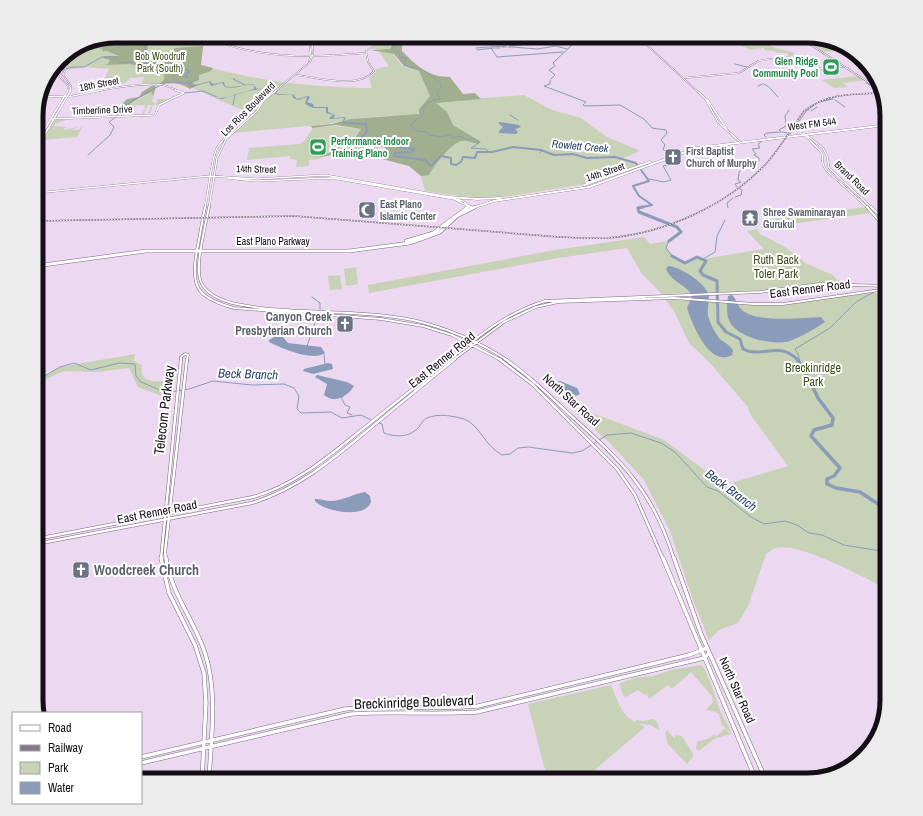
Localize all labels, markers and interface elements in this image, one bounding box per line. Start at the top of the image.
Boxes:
park label: Bob Woodruff Park (South) [135,50,186,75]
place label: Glen Ridge Community Pool [753,55,818,80]
sports icon: Glen Ridge Community Pool [821,57,841,77]
street label: 18th Street [78,74,121,94]
street label: Los Rios Boulevard [218,79,278,139]
street label: Timberline Drive [71,102,133,118]
street label: West FM 544 [787,115,837,133]
place label: Performance Indoor Training Plano [331,135,410,160]
sports icon: Performance Indoor Training Plano [308,137,328,157]
water label: Rowlett Creek [551,137,609,155]
place label: First Baptist Church of Murphy [686,145,757,170]
church icon: First Baptist Church of Murphy [663,147,683,167]
street label: Brand Road [832,158,872,198]
street label: 14th Street [584,159,627,185]
street label: 14th Street [236,162,277,176]
place label: East Plano Islamic Center [380,198,437,223]
mosque icon: East Plano Islamic Center [357,200,377,220]
place label: Shree Swaminarayan Gurukul [763,206,846,231]
temple icon: Shree Swaminarayan Gurukul [740,208,760,228]
street label: East Plano Parkway [236,235,311,248]
park label: Ruth Back Toler Park [753,252,799,282]
street label: East Renner Road [769,276,851,302]
place label: Canyon Creek Presbyterian Church [235,309,333,339]
church icon: Canyon Creek Presbyterian Church [335,314,355,334]
street label: East Renner Road [406,328,478,392]
park label: Breckinridge Park [785,360,841,390]
street label: Telecom Parkway [150,364,178,456]
water label: Beck Branch [218,364,279,384]
street label: North Star Road [539,370,603,430]
water label: Beck Branch [702,465,760,515]
street label: East Renner Road [116,496,198,528]
church icon: Woodcreek Church [71,560,91,580]
place label: Woodcreek Church [94,561,199,579]
street label: North Star Road [715,654,759,726]
street label: Breckinridge Boulevard [354,691,474,713]
legend [12,712,142,804]
text: Road [48,720,72,736]
text: Railway [48,740,83,756]
text: Park [48,760,68,776]
text: Water [48,780,75,796]

